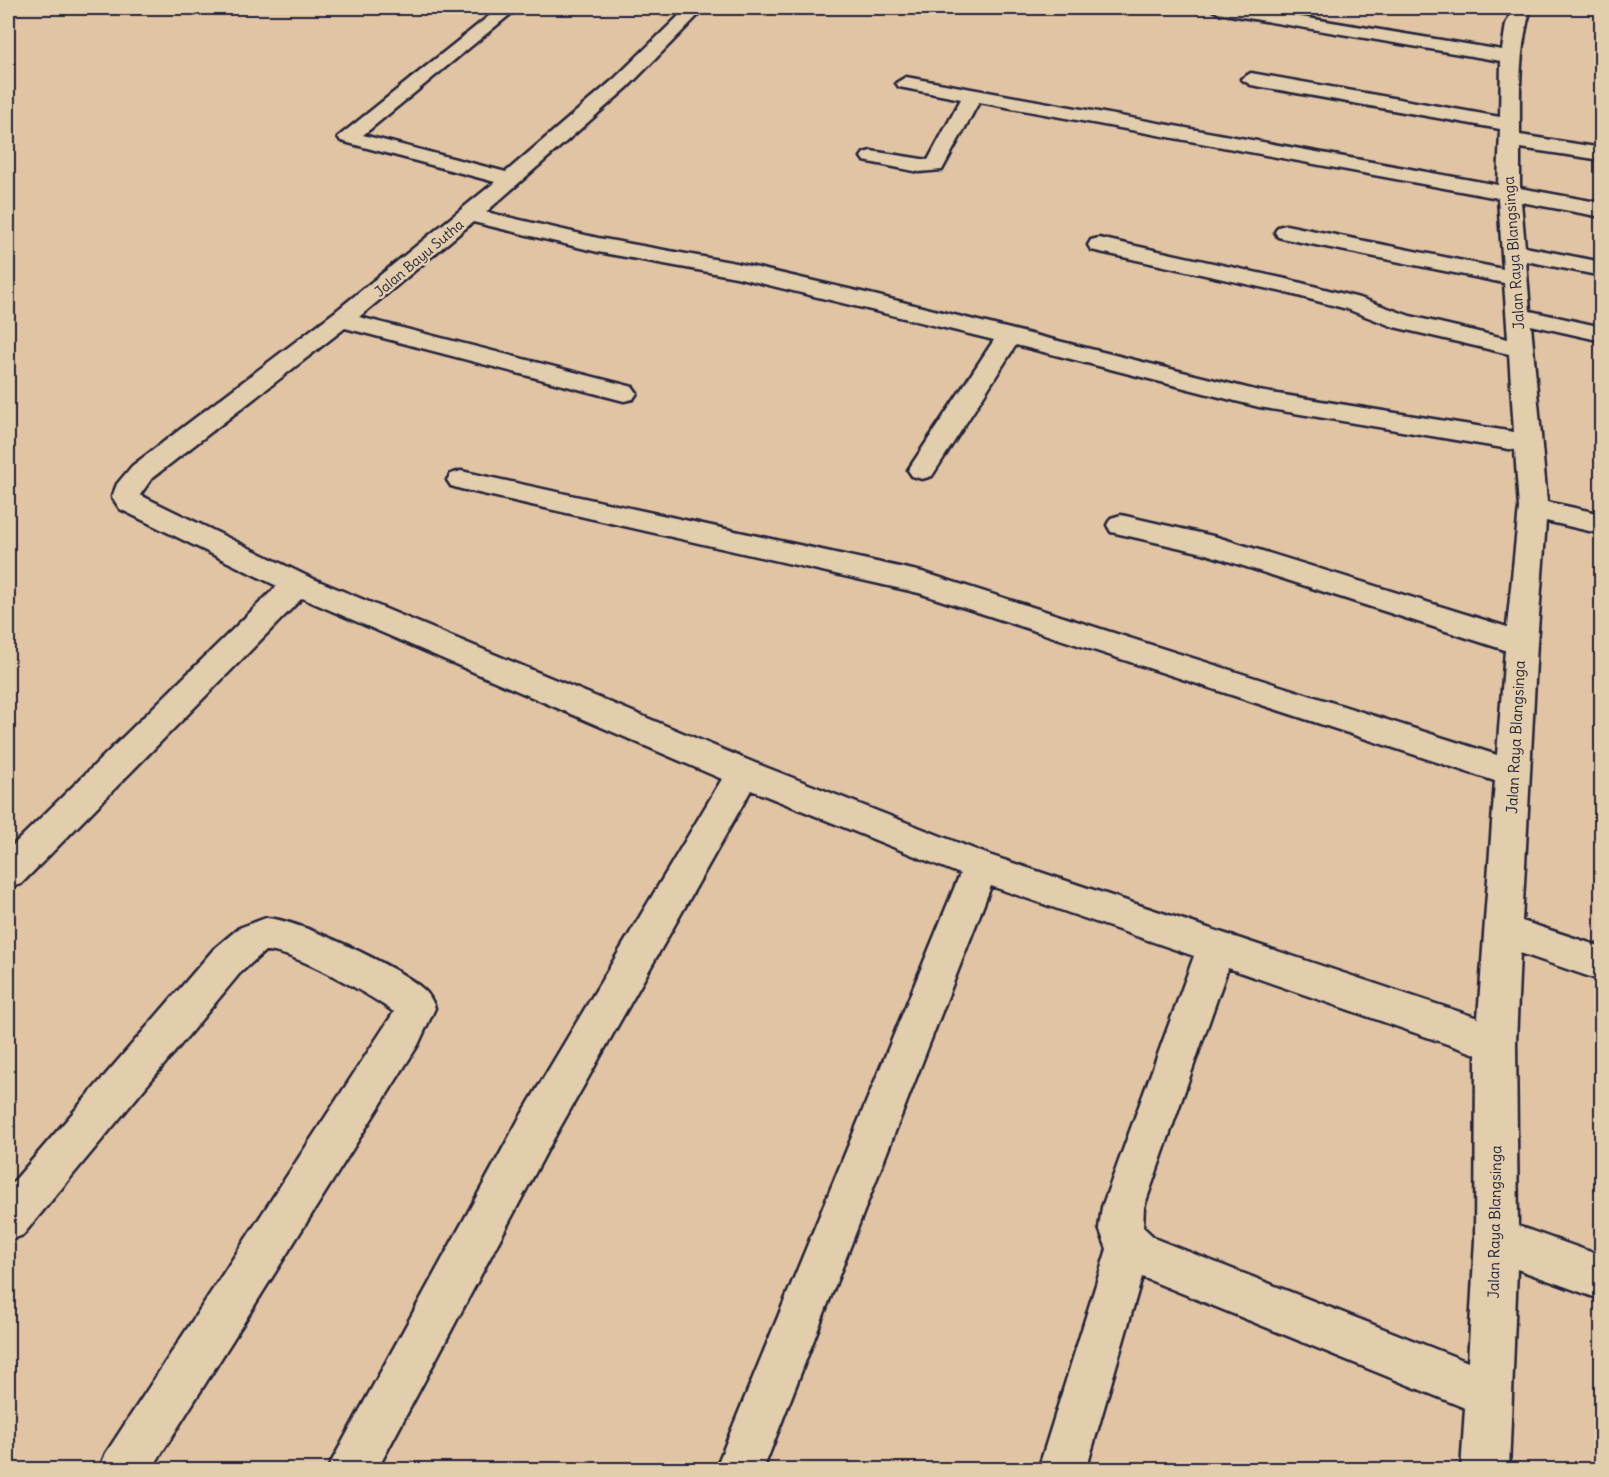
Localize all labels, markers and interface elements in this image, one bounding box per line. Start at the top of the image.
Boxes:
street label: Jalan Raya Blangsinga [1499,175,1528,330]
street label: Jalan Bayu Sutha [371,215,467,301]
street label: Jalan Raya Blangsinga [1502,659,1529,814]
street label: Jalan Raya Blangsinga [1484,1145,1505,1299]

